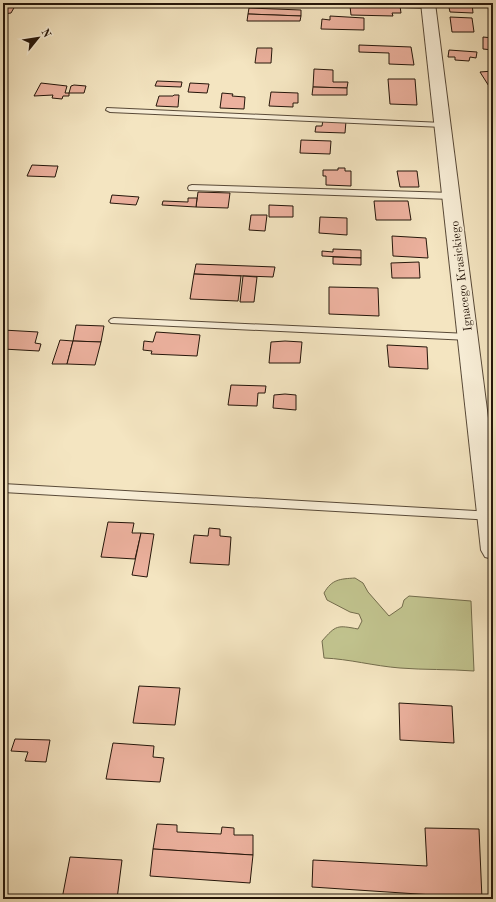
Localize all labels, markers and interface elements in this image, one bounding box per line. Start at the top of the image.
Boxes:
north arrow [18,18,58,58]
text: N [38,27,53,41]
street label: Ignacego Krasickiego [449,220,475,332]

